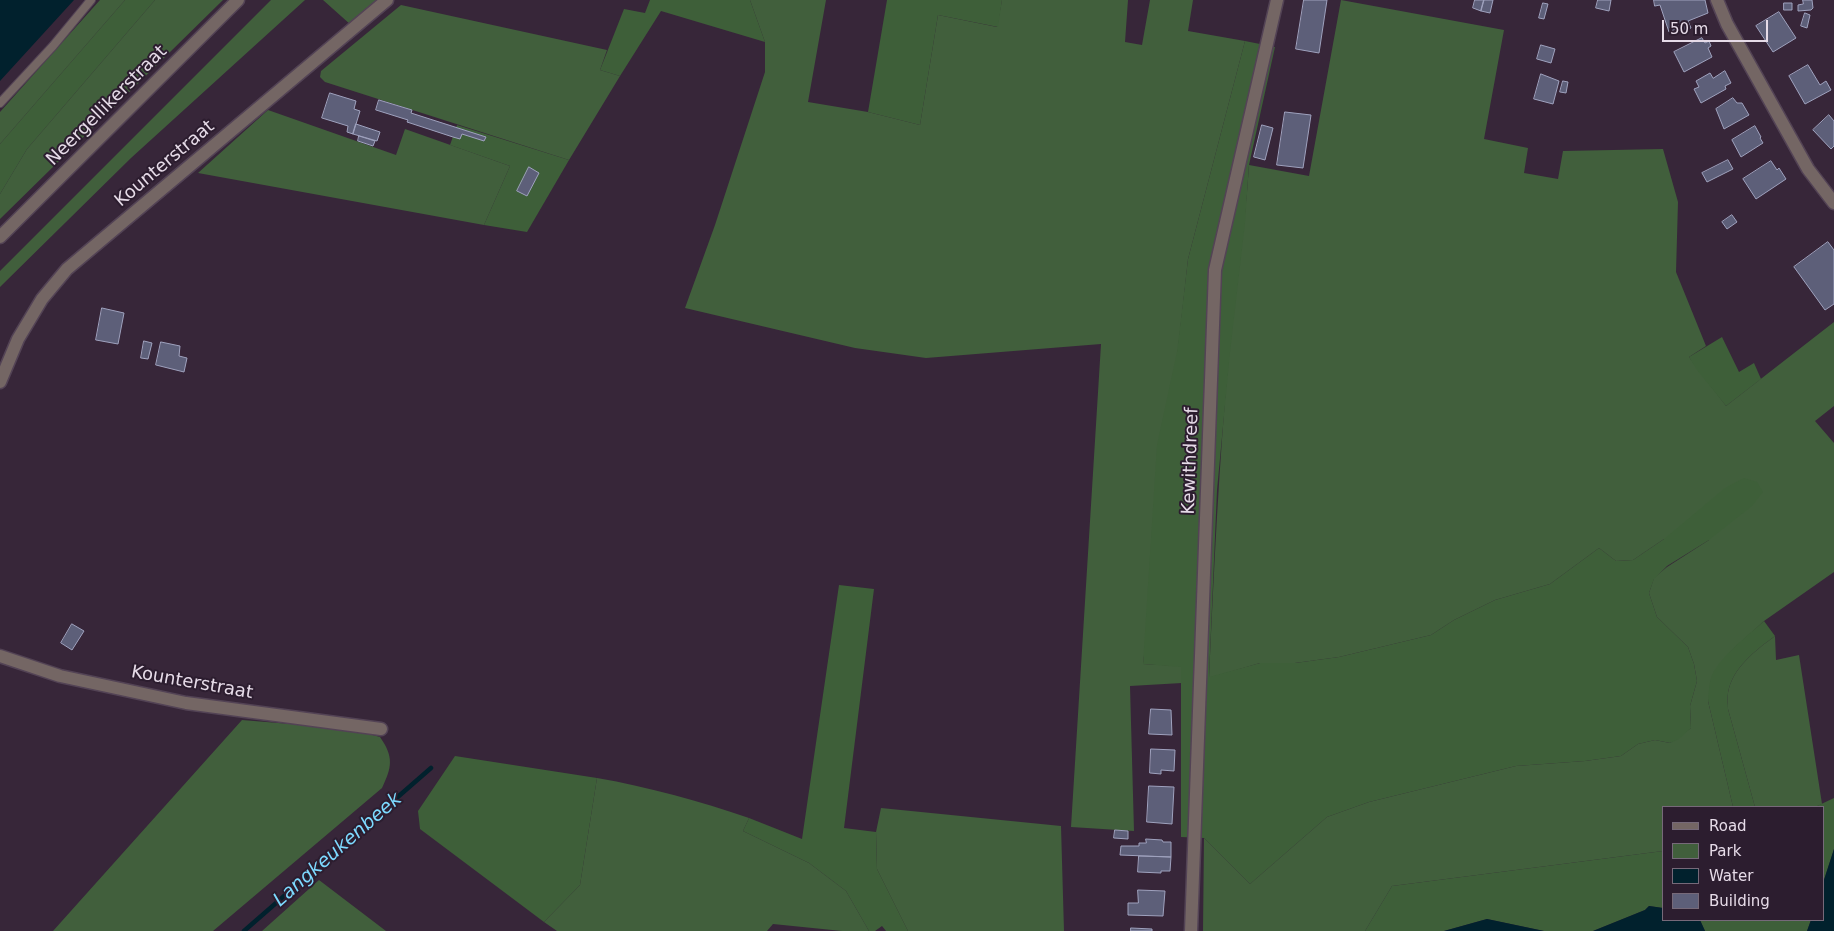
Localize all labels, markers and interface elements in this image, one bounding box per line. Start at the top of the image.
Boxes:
scale bar [1664,10,1770,42]
text: 50 m [1670,20,1708,38]
street label: Neergellikerstraat [42,41,172,171]
street label: Kounterstraat [111,116,219,212]
street label: Kewithdreef [1178,407,1204,515]
street label: Kounterstraat [129,662,255,704]
water label: Langkeukenbeek [269,788,407,912]
legend [1662,806,1824,921]
text: Road [1709,817,1747,835]
text: Park [1709,842,1741,860]
text: Water [1709,867,1753,885]
text: Building [1709,892,1770,910]

